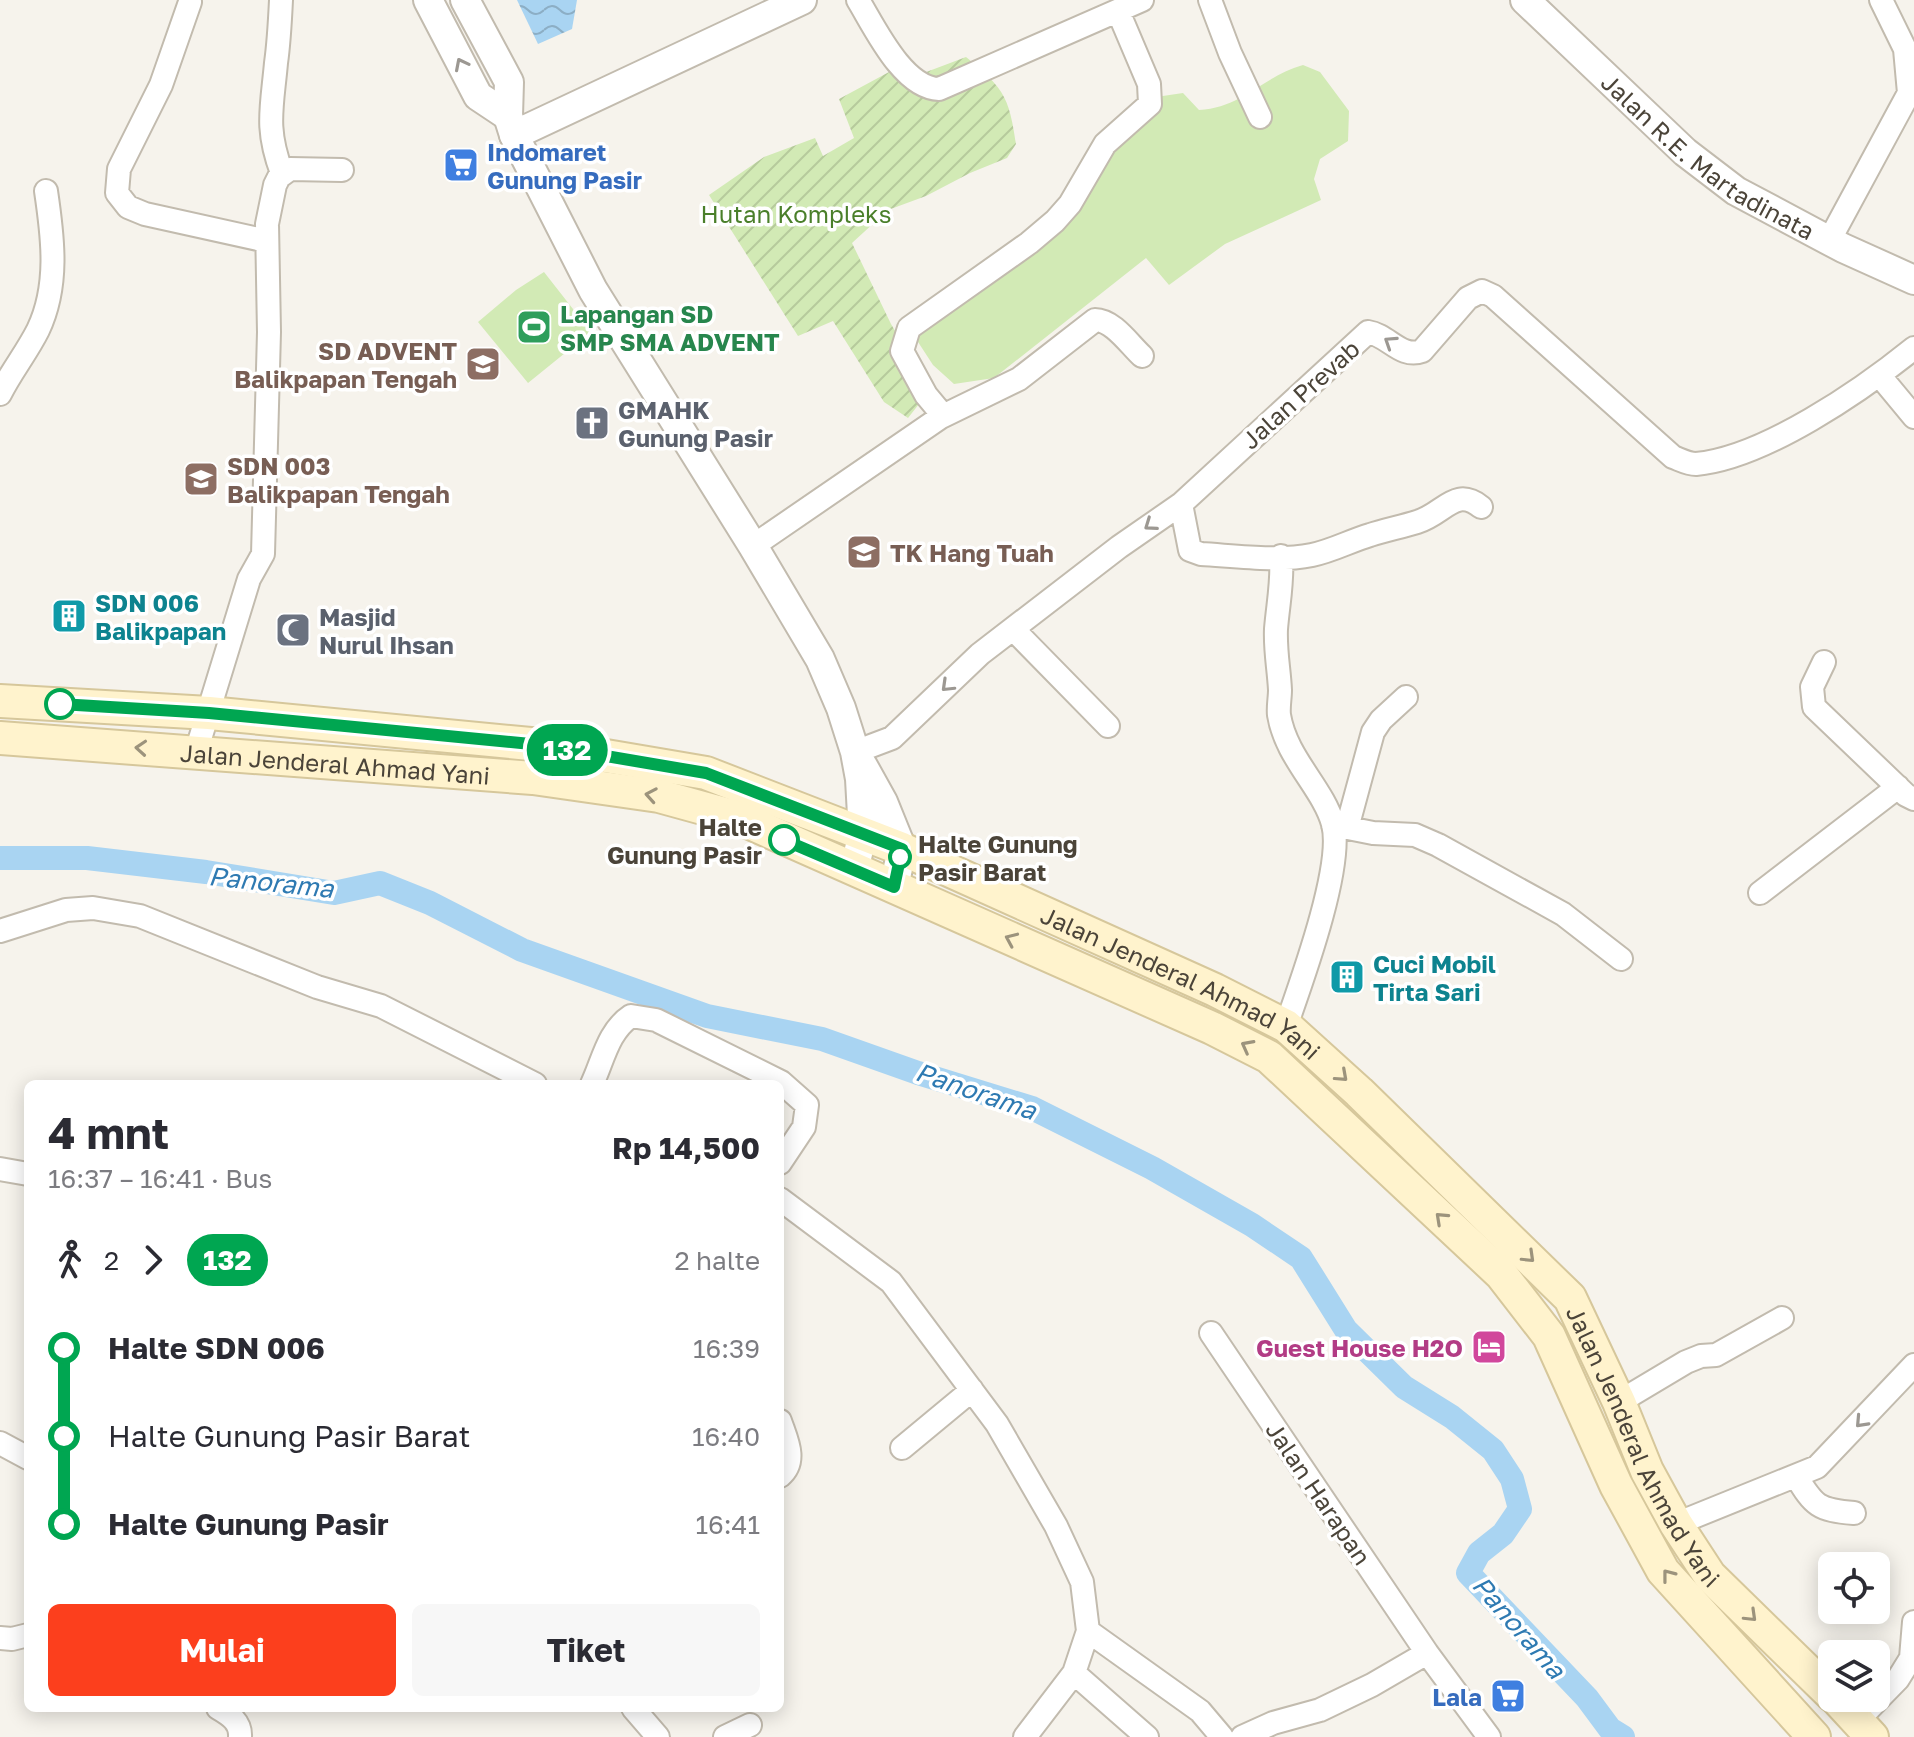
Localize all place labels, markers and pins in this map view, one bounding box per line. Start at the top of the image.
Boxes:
place label: Indomaret Gunung Pasir [487,137,642,194]
supermarket icon: Indomaret Gunung Pasir [442,146,480,184]
place label: Lapangan SD SMP SMA ADVENT [560,299,780,356]
sports icon: Lapangan SD SMP SMA ADVENT [515,308,553,346]
place label: SD ADVENT Balikpapan Tengah [234,336,457,393]
school or university icon: SD ADVENT Balikpapan Tengah [464,345,502,383]
place label: GMAHK Gunung Pasir [618,395,773,452]
church icon: GMAHK Gunung Pasir [573,404,611,442]
place label: SDN 003 Balikpapan Tengah [227,451,450,508]
school or university icon: SDN 003 Balikpapan Tengah [182,460,220,498]
school or university icon: TK Hang Tuah [845,533,883,571]
place label: TK Hang Tuah [890,538,1054,567]
place label: SDN 006 Balikpapan [95,588,226,645]
building icon: SDN 006 Balikpapan [50,597,88,635]
place label: Masjid Nurul Ihsan [319,602,454,659]
mosque icon: Masjid Nurul Ihsan [274,611,312,649]
unlabelled marker [45,689,75,719]
place label: Halte Gunung Pasir [607,812,762,869]
marker: Halte Gunung Pasir [769,825,799,855]
place label: Halte Gunung Pasir Barat [918,829,1077,886]
marker: Halte Gunung Pasir Barat [889,846,911,868]
place label: Cuci Mobil Tirta Sari [1373,949,1496,1006]
building icon: Cuci Mobil Tirta Sari [1328,958,1366,996]
hotel icon: Guest House H2O [1470,1328,1508,1366]
place label: Guest House H2O [1256,1333,1463,1362]
supermarket icon: Lala [1489,1677,1527,1715]
place label: Lala [1432,1682,1482,1711]

